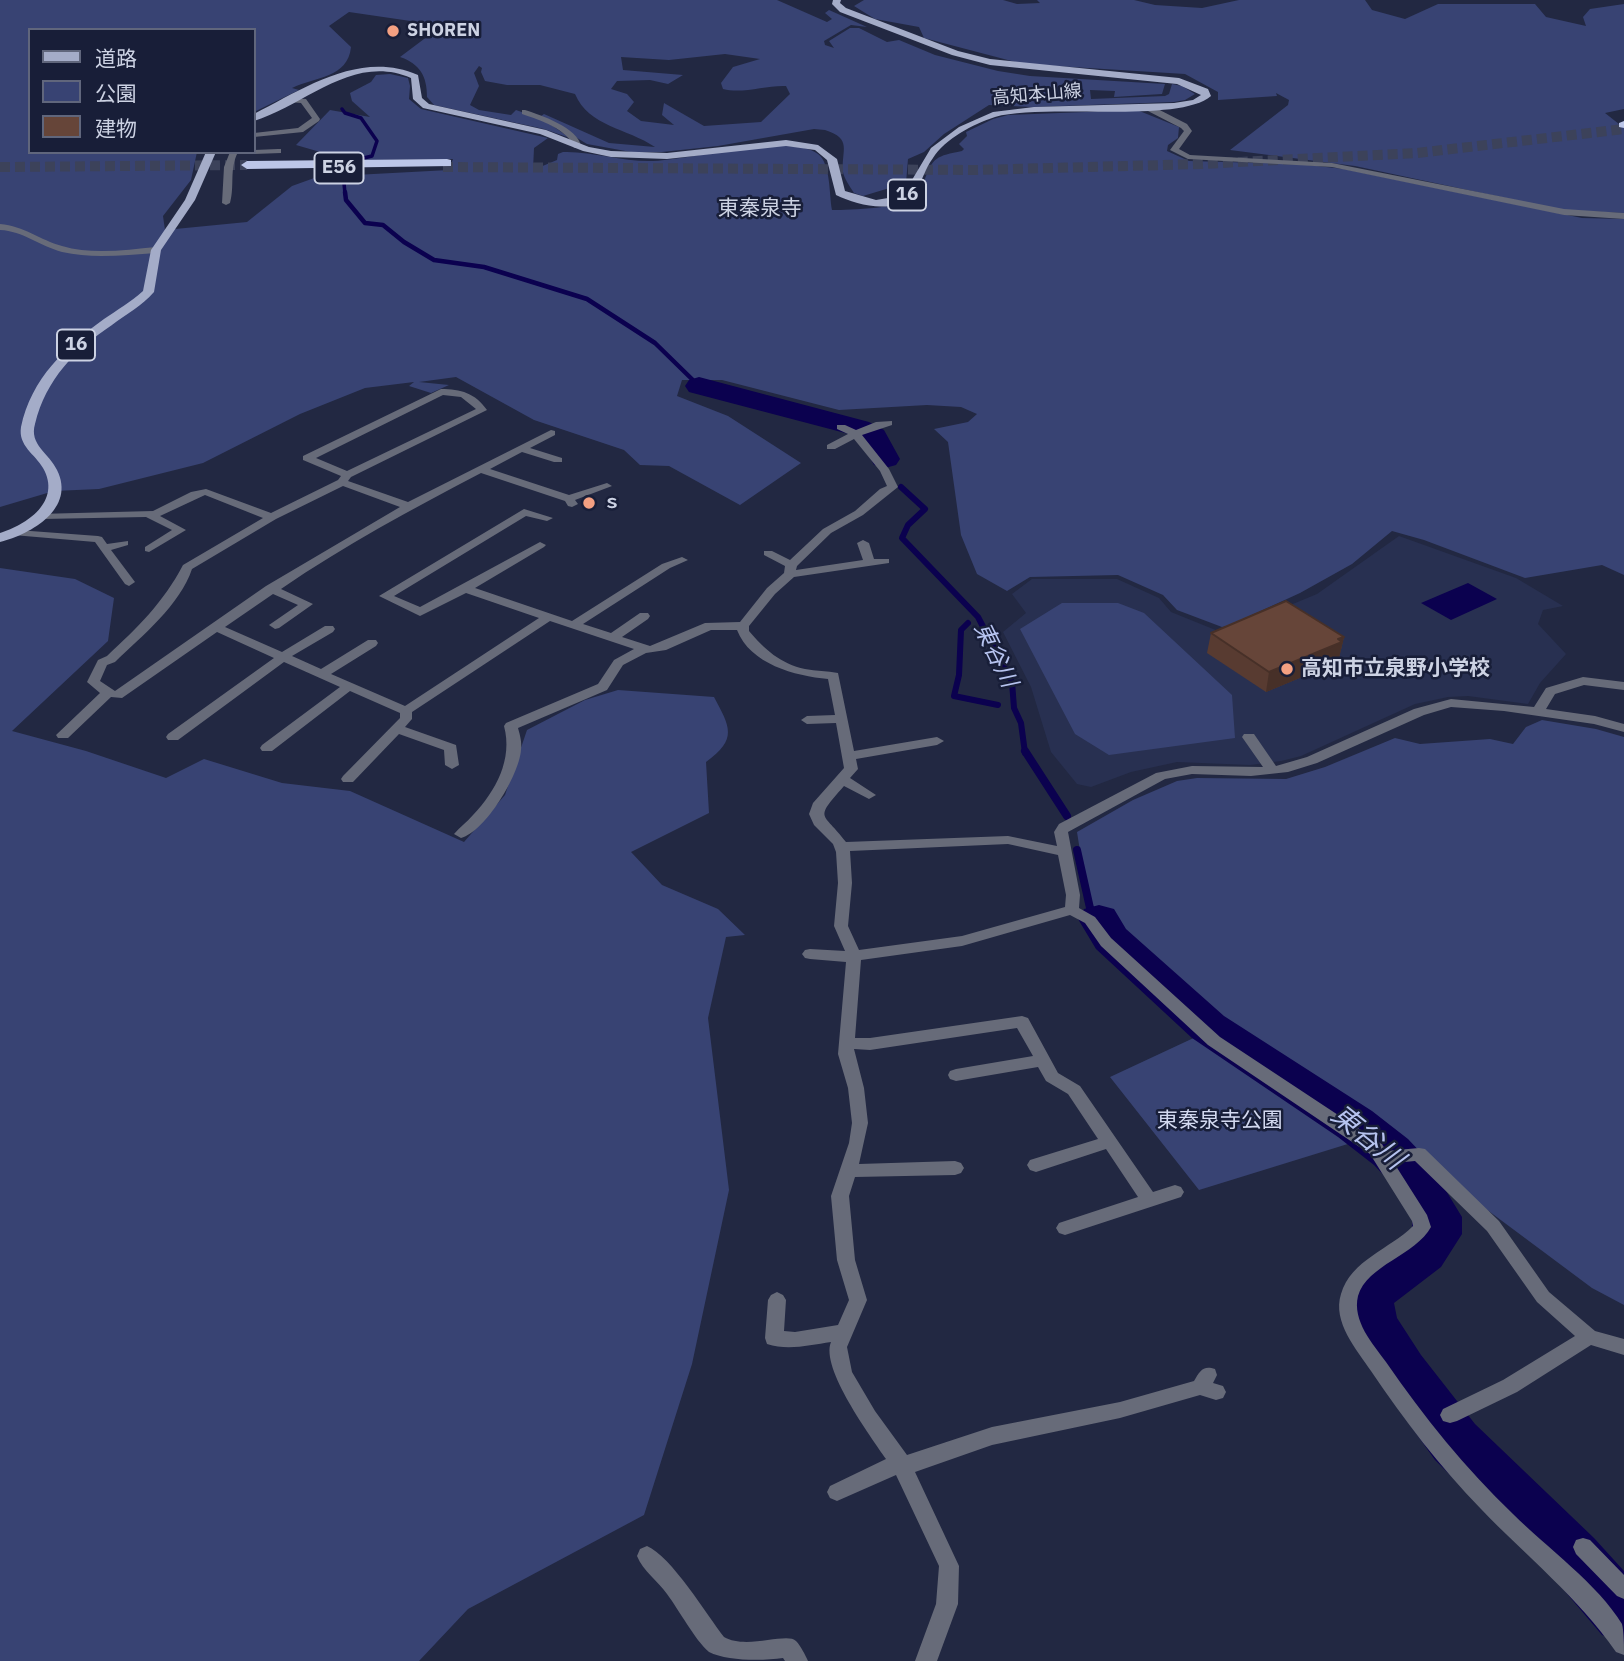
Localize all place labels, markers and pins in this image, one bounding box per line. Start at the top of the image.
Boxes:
place label: SHOREN [407,20,480,42]
marker: SHOREN [385,23,401,39]
place label: ｓ [603,492,621,514]
marker: ｓ [581,495,597,511]
place label: 高知市立泉野小学校 [1301,656,1490,682]
marker: 高知市立泉野小学校 [1279,661,1295,677]

